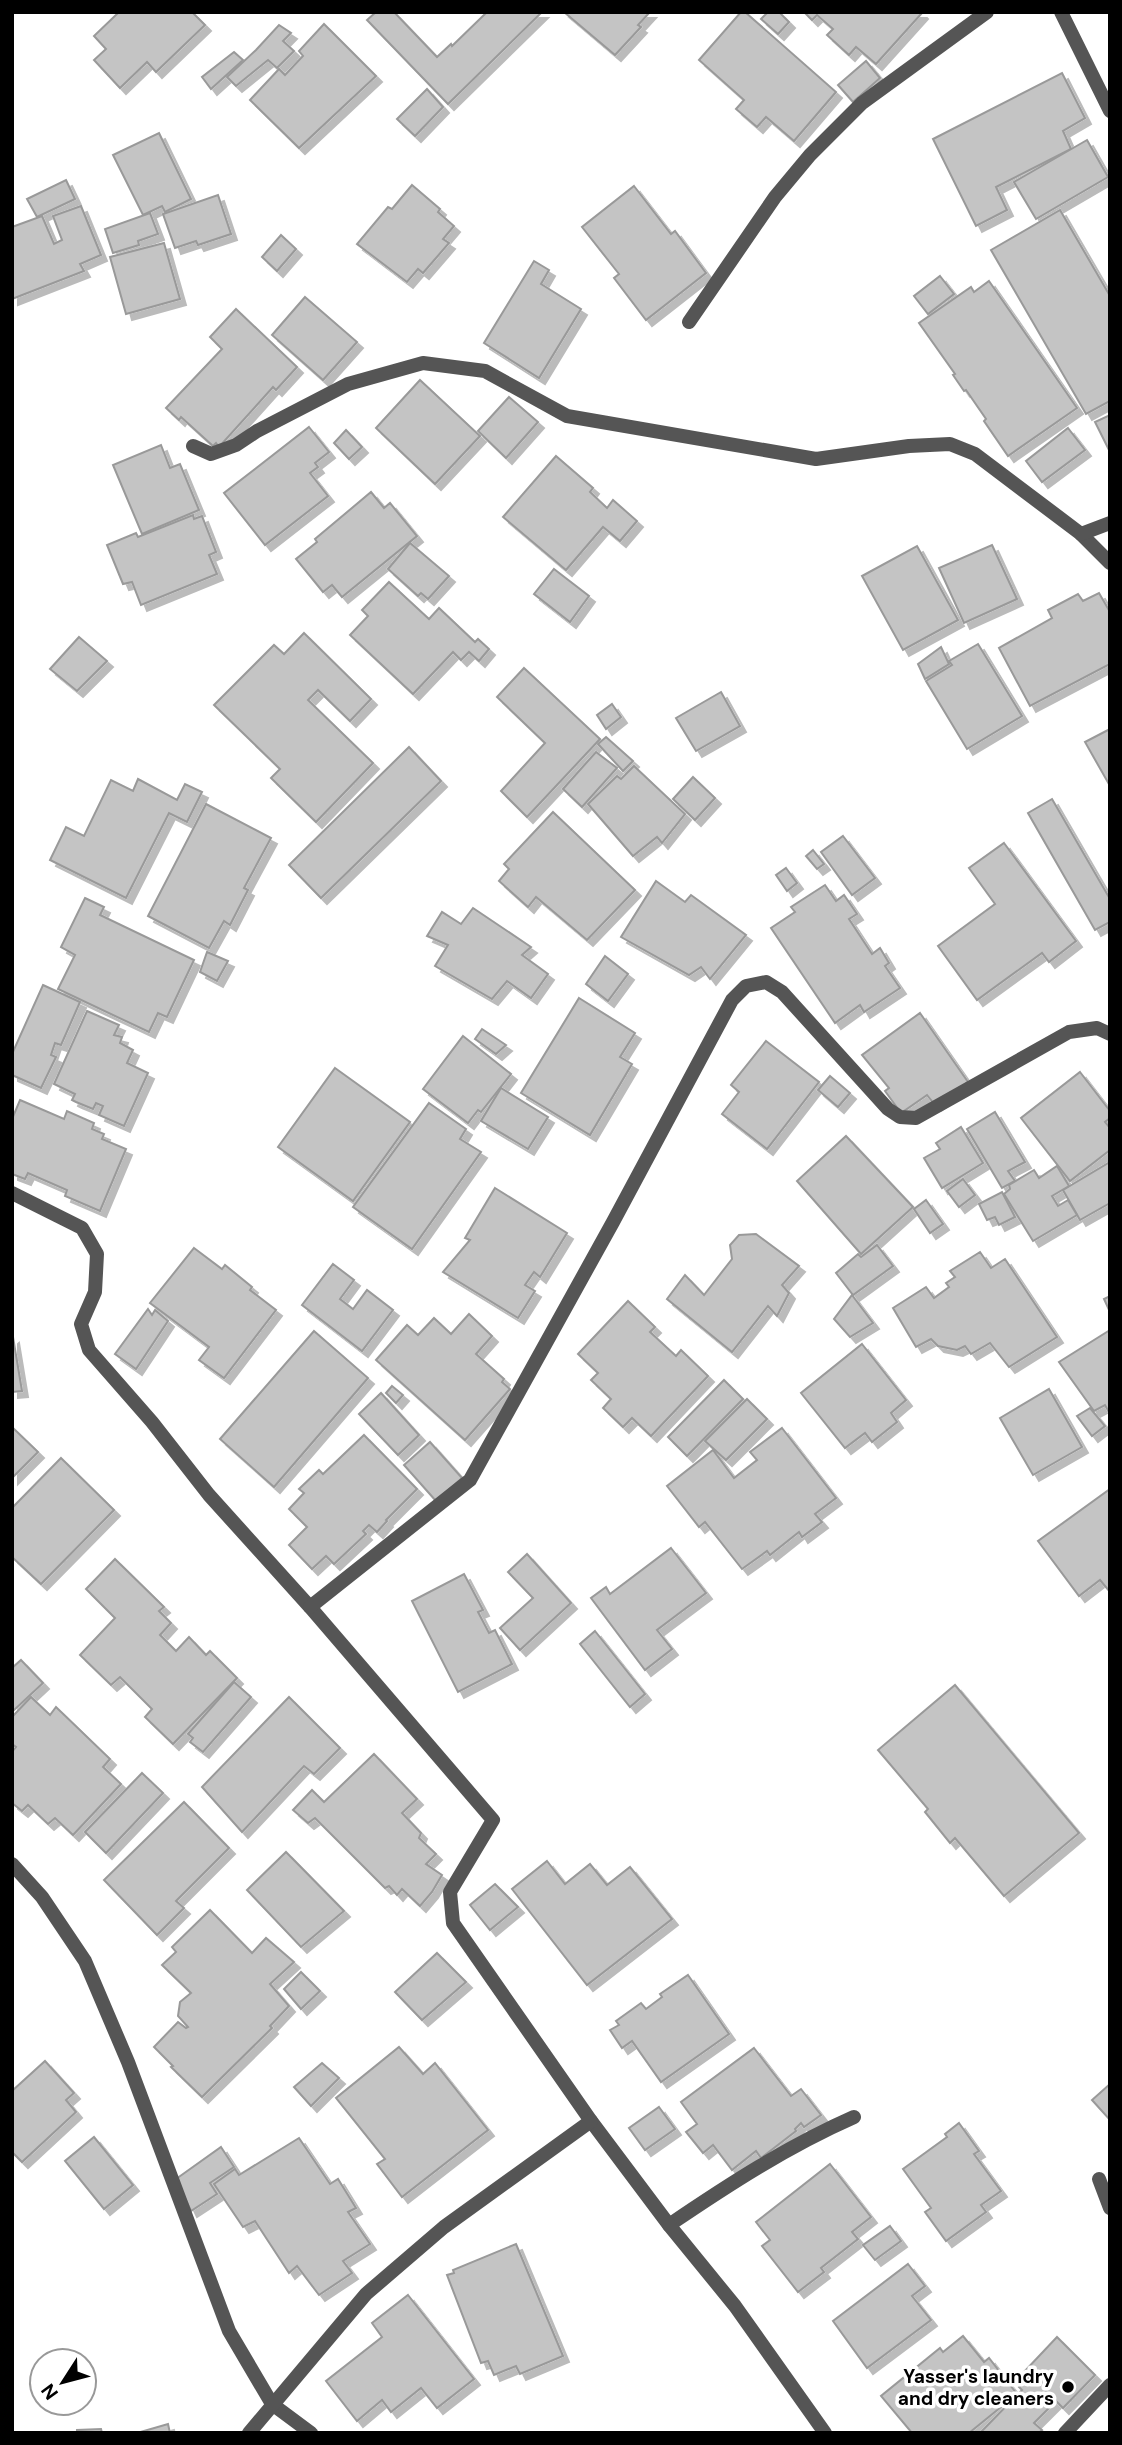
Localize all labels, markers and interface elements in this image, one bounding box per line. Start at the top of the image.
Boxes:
north arrow [28,2347,98,2417]
place label: Yasser's laundry and dry cleaners [898,2364,1055,2411]
text: N [35,2379,64,2405]
marker: Yasser's laundry and dry cleaners [1060,2379,1076,2395]

